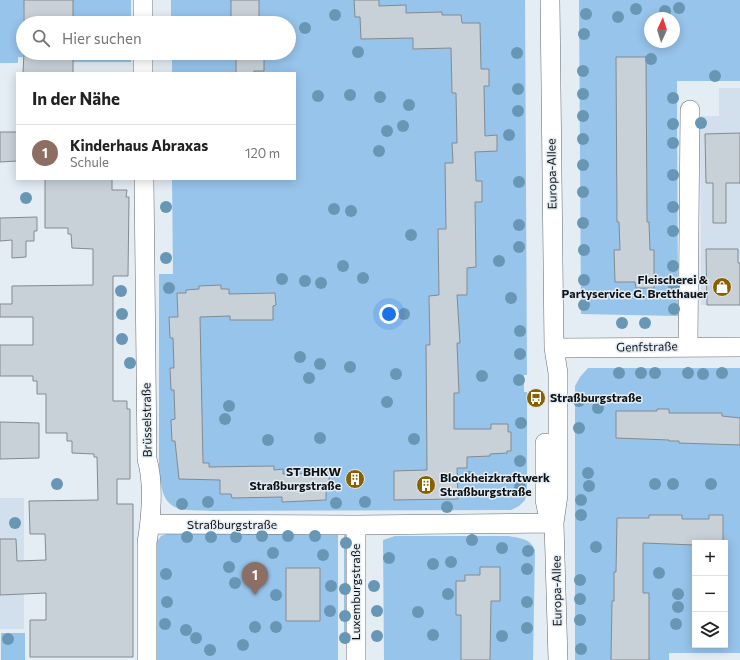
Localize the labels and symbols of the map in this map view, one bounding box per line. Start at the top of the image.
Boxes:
north arrow [644,12,680,48]
street label: Europa-Allee [543,138,559,210]
place label: Fleischerei & Partyservice G. Bretthauer [562,272,709,300]
shop icon: Fleischerei & Partyservice G. Bretthauer [711,276,733,298]
your location [379,304,399,324]
street label: Genfstraße [616,338,678,354]
street label: Brüsselstraße [138,383,154,457]
bus stop icon: Straßburgstraße [525,387,547,409]
place label: Straßburgstraße [550,390,642,404]
place label: ST BHKW Straßburgstraße [249,464,341,492]
building icon: ST BHKW Straßburgstraße [344,468,366,490]
place label: Blockheizkraftwerk Straßburgstraße [440,470,550,498]
building icon: Blockheizkraftwerk Straßburgstraße [415,474,437,496]
street label: Straßburgstraße [187,517,277,531]
street label: Luxemburgstraße [348,544,362,640]
street label: Europa-Allee [548,555,564,627]
pin: 1 [242,562,268,595]

